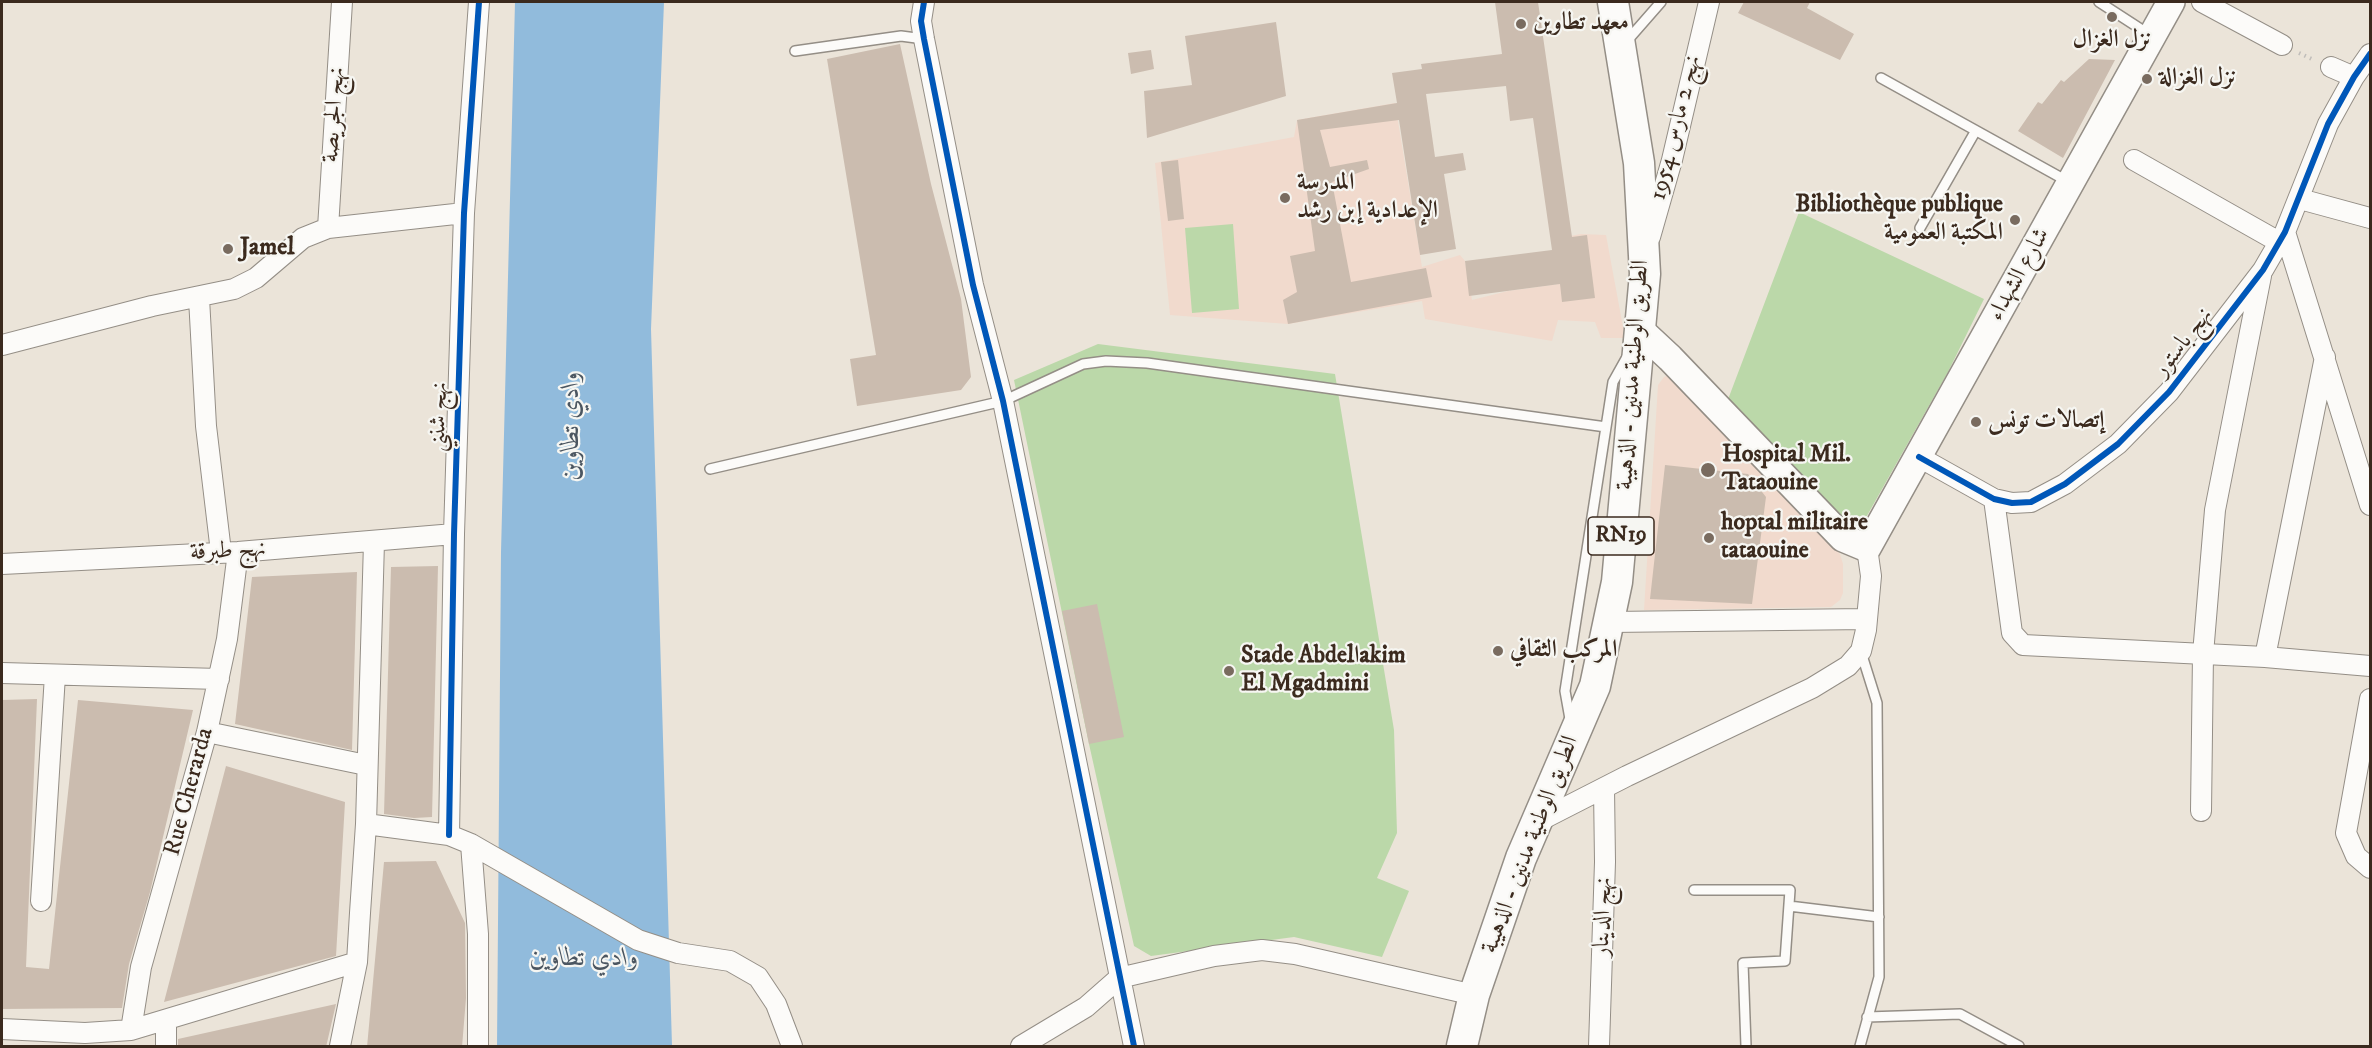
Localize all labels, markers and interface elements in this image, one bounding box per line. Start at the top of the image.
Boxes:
place label: معهد تطاوين [1533,10,1629,38]
marker: نزل الغزال [2105,10,2119,24]
marker: معهد تطاوين [1514,17,1528,31]
place label: نزل الغزال [2073,27,2151,55]
street label: نهج 2 مارس 1954 [1645,52,1709,204]
place label: نزل الغزالة [2159,65,2237,93]
street label: نهج الجريصة [317,66,353,164]
marker: نزل الغزالة [2140,72,2154,86]
place label: المدرسة الإعدادية إبن رشد [1297,170,1438,226]
marker: المدرسة الإعدادية إبن رشد [1278,191,1292,205]
place label: Bibliothèque publique المكتبة العمومية [1795,192,2003,248]
marker: Bibliothèque publique المكتبة العمومية [2008,213,2022,227]
street label: شارع الشهداء [1983,223,2057,327]
place label: Jamel [240,235,294,263]
marker: Jamel [221,242,235,256]
street label: الطريق الوطنية مدنين - الذهيبة [1612,259,1656,491]
street label: نهج باستور [2148,302,2220,384]
water label: وادي تطاوين [557,371,589,481]
street label: نهج شنني [424,381,456,453]
place label: إتصالات تونس [1988,408,2105,436]
marker: إتصالات تونس [1969,415,1983,429]
place label: Hospital Mil. Tataouine [1722,442,1851,498]
marker: Hospital Mil. Tataouine [1699,461,1717,479]
place label: hoptal militaire tataouine [1721,510,1868,566]
road number: RN19 [1588,517,1654,555]
marker: hoptal militaire tataouine [1702,531,1716,545]
street label: نهج طبرقة [189,536,267,568]
place label: المركب الثقافي [1510,637,1618,665]
place label: Stade Abdelاakim El Mgadmini [1241,643,1406,699]
marker: المركب الثقافي [1491,644,1505,658]
marker: Stade Abdelاakim El Mgadmini [1222,664,1236,678]
street label: Rue Cherarda [159,725,221,859]
street label: الطريق الوطنية مدنين - الذهيبة [1476,732,1586,958]
street label: نهج الدينار [1588,877,1620,957]
water label: وادي تطاوين [529,944,639,976]

